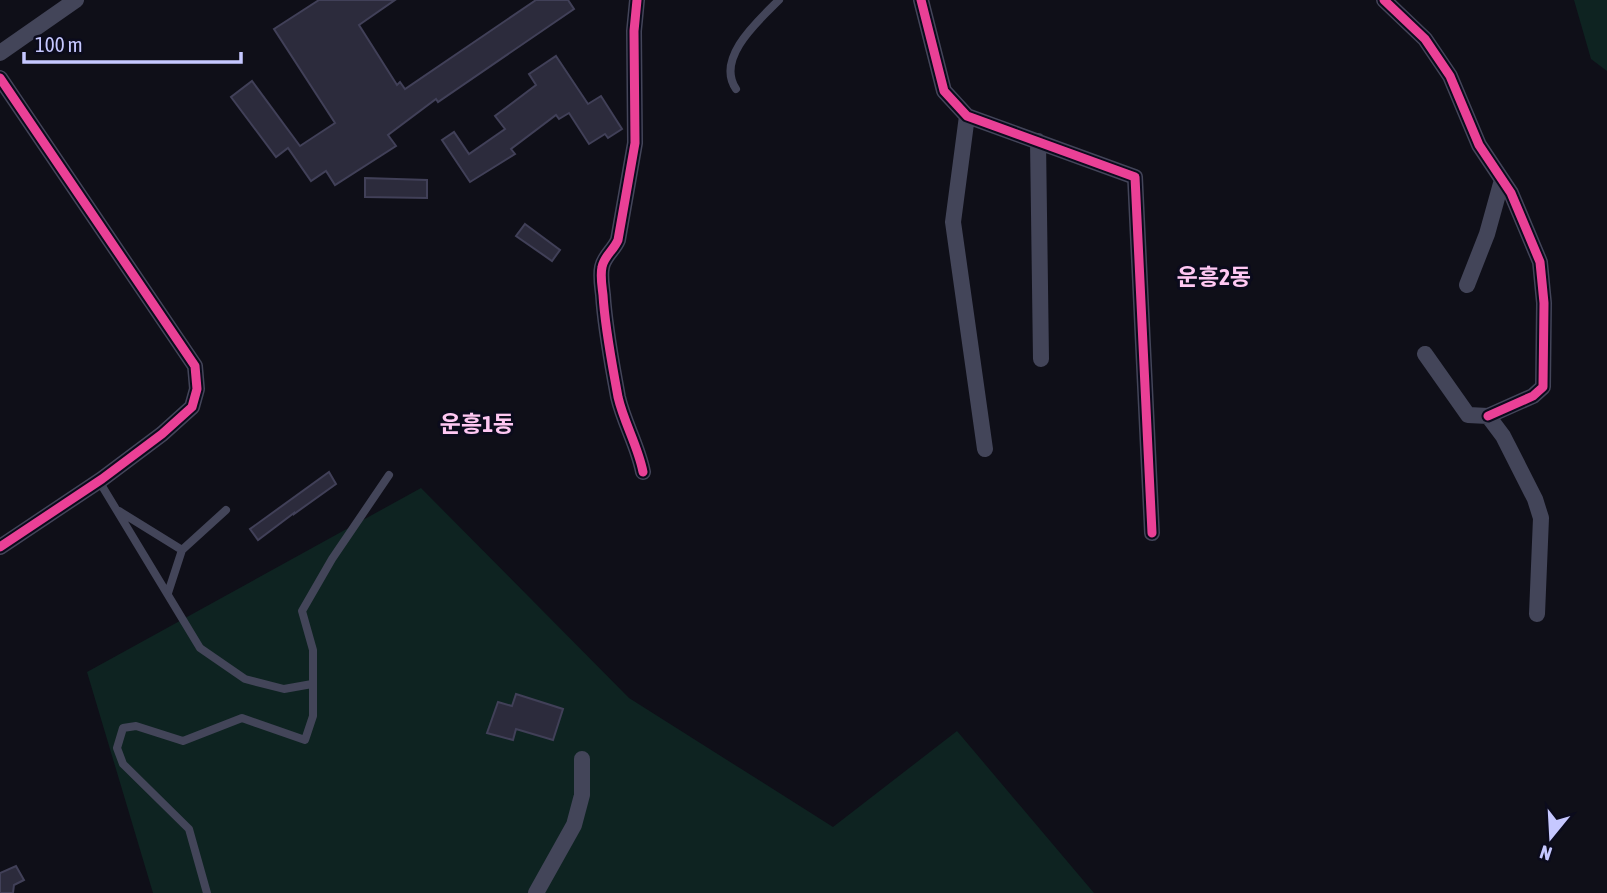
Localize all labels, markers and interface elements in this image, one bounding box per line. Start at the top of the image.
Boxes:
scale bar [24,21,242,65]
text: 100 m [35,32,83,56]
district label: 운흥2동 [1177,264,1251,290]
district label: 운흥1동 [440,411,514,437]
north arrow [1516,802,1586,872]
text: N [1537,841,1554,865]

